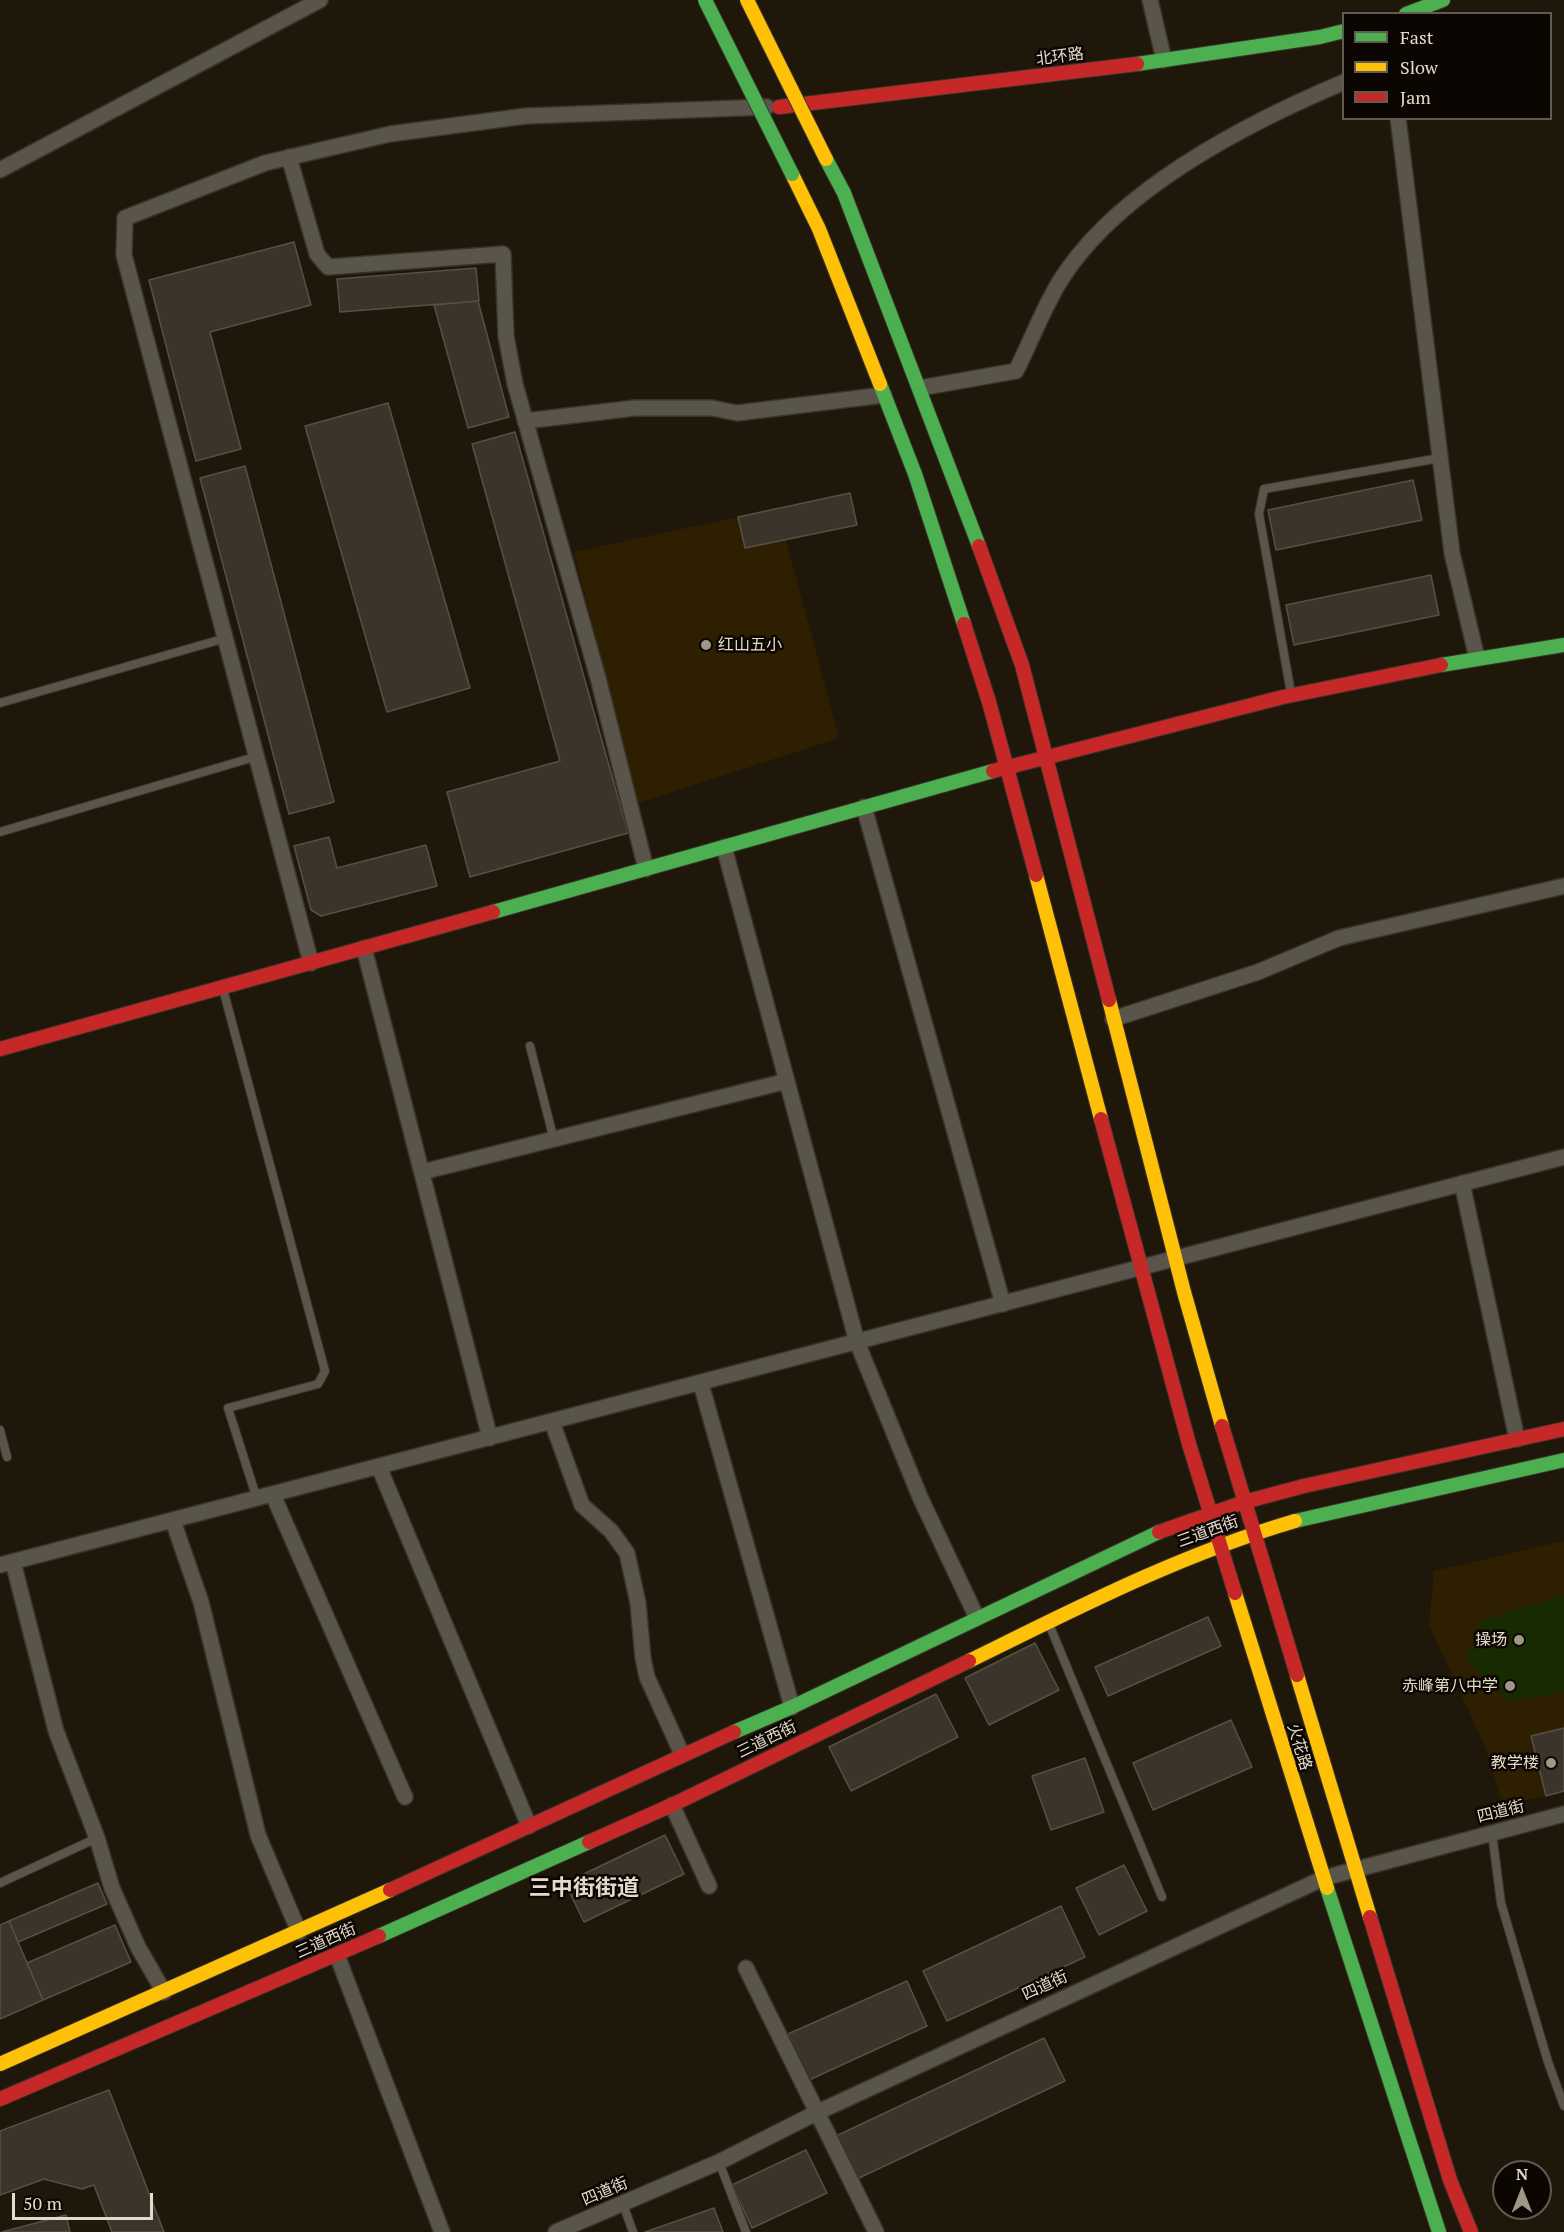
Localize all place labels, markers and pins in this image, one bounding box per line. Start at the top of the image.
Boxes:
place label: 红山五小 [718,635,782,655]
marker: 红山五小 [699,638,713,652]
place label: 操场 [1475,1630,1507,1650]
marker: 操场 [1512,1633,1526,1647]
place label: 赤峰第八中学 [1402,1676,1498,1696]
marker: 赤峰第八中学 [1503,1679,1517,1693]
place label: 教学楼 [1491,1753,1539,1773]
marker: 教学楼 [1544,1756,1558,1770]

